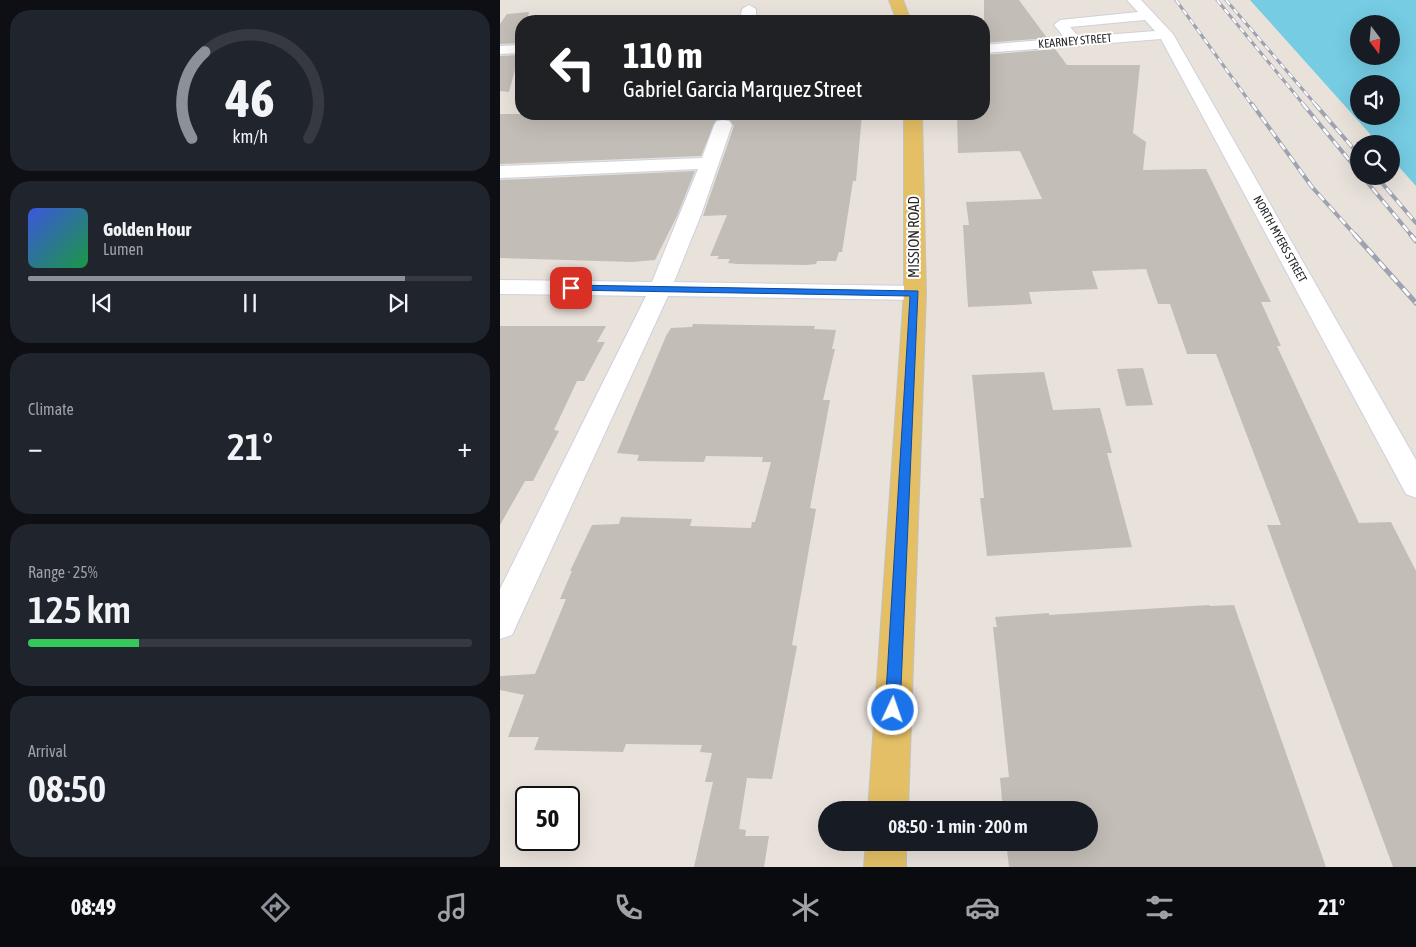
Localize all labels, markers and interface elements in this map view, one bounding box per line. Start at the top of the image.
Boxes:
north arrow [1350,15,1400,65]
map controls [1350,15,1400,185]
street label: KEARNEY STREET [1038,31,1113,51]
icon: left [540,35,605,100]
text: 110 m [623,35,702,75]
text: 46 [225,68,274,128]
button: sound [1350,75,1400,125]
text: Gabriel Garcia Marquez Street [623,76,862,102]
text: km/h [232,126,268,147]
button: search [1350,135,1400,185]
street label: NORTH MYERS STREET [1250,193,1310,285]
street label: MISSION ROAD [905,196,922,278]
text: Golden Hour [103,218,191,240]
text: Lumen [103,240,143,258]
pin [550,267,592,309]
icon: arrive [557,274,585,302]
icon: previous [88,289,116,317]
icon: pause [236,289,264,317]
icon: next [384,289,412,317]
text: Climate [28,400,74,418]
text: 21° [227,425,273,468]
text: − [28,431,43,463]
text: + [457,431,472,463]
text: Range · 25% [28,563,98,581]
text: 125 km [28,588,131,631]
position arrow [866,683,918,735]
text: Arrival [28,742,67,760]
text: 08:50 [28,767,106,810]
speed limit sign: 50 [515,786,580,851]
text: 08:50 · 1 min · 200 m [888,815,1028,837]
icon: directions [258,890,293,925]
icon: music [435,890,470,925]
icon: phone [611,890,646,925]
icon: climate [788,890,823,925]
icon: car [965,890,1000,925]
icon: filters [1142,890,1177,925]
text: 08:49 [71,894,116,920]
text: 21° [1318,894,1345,920]

